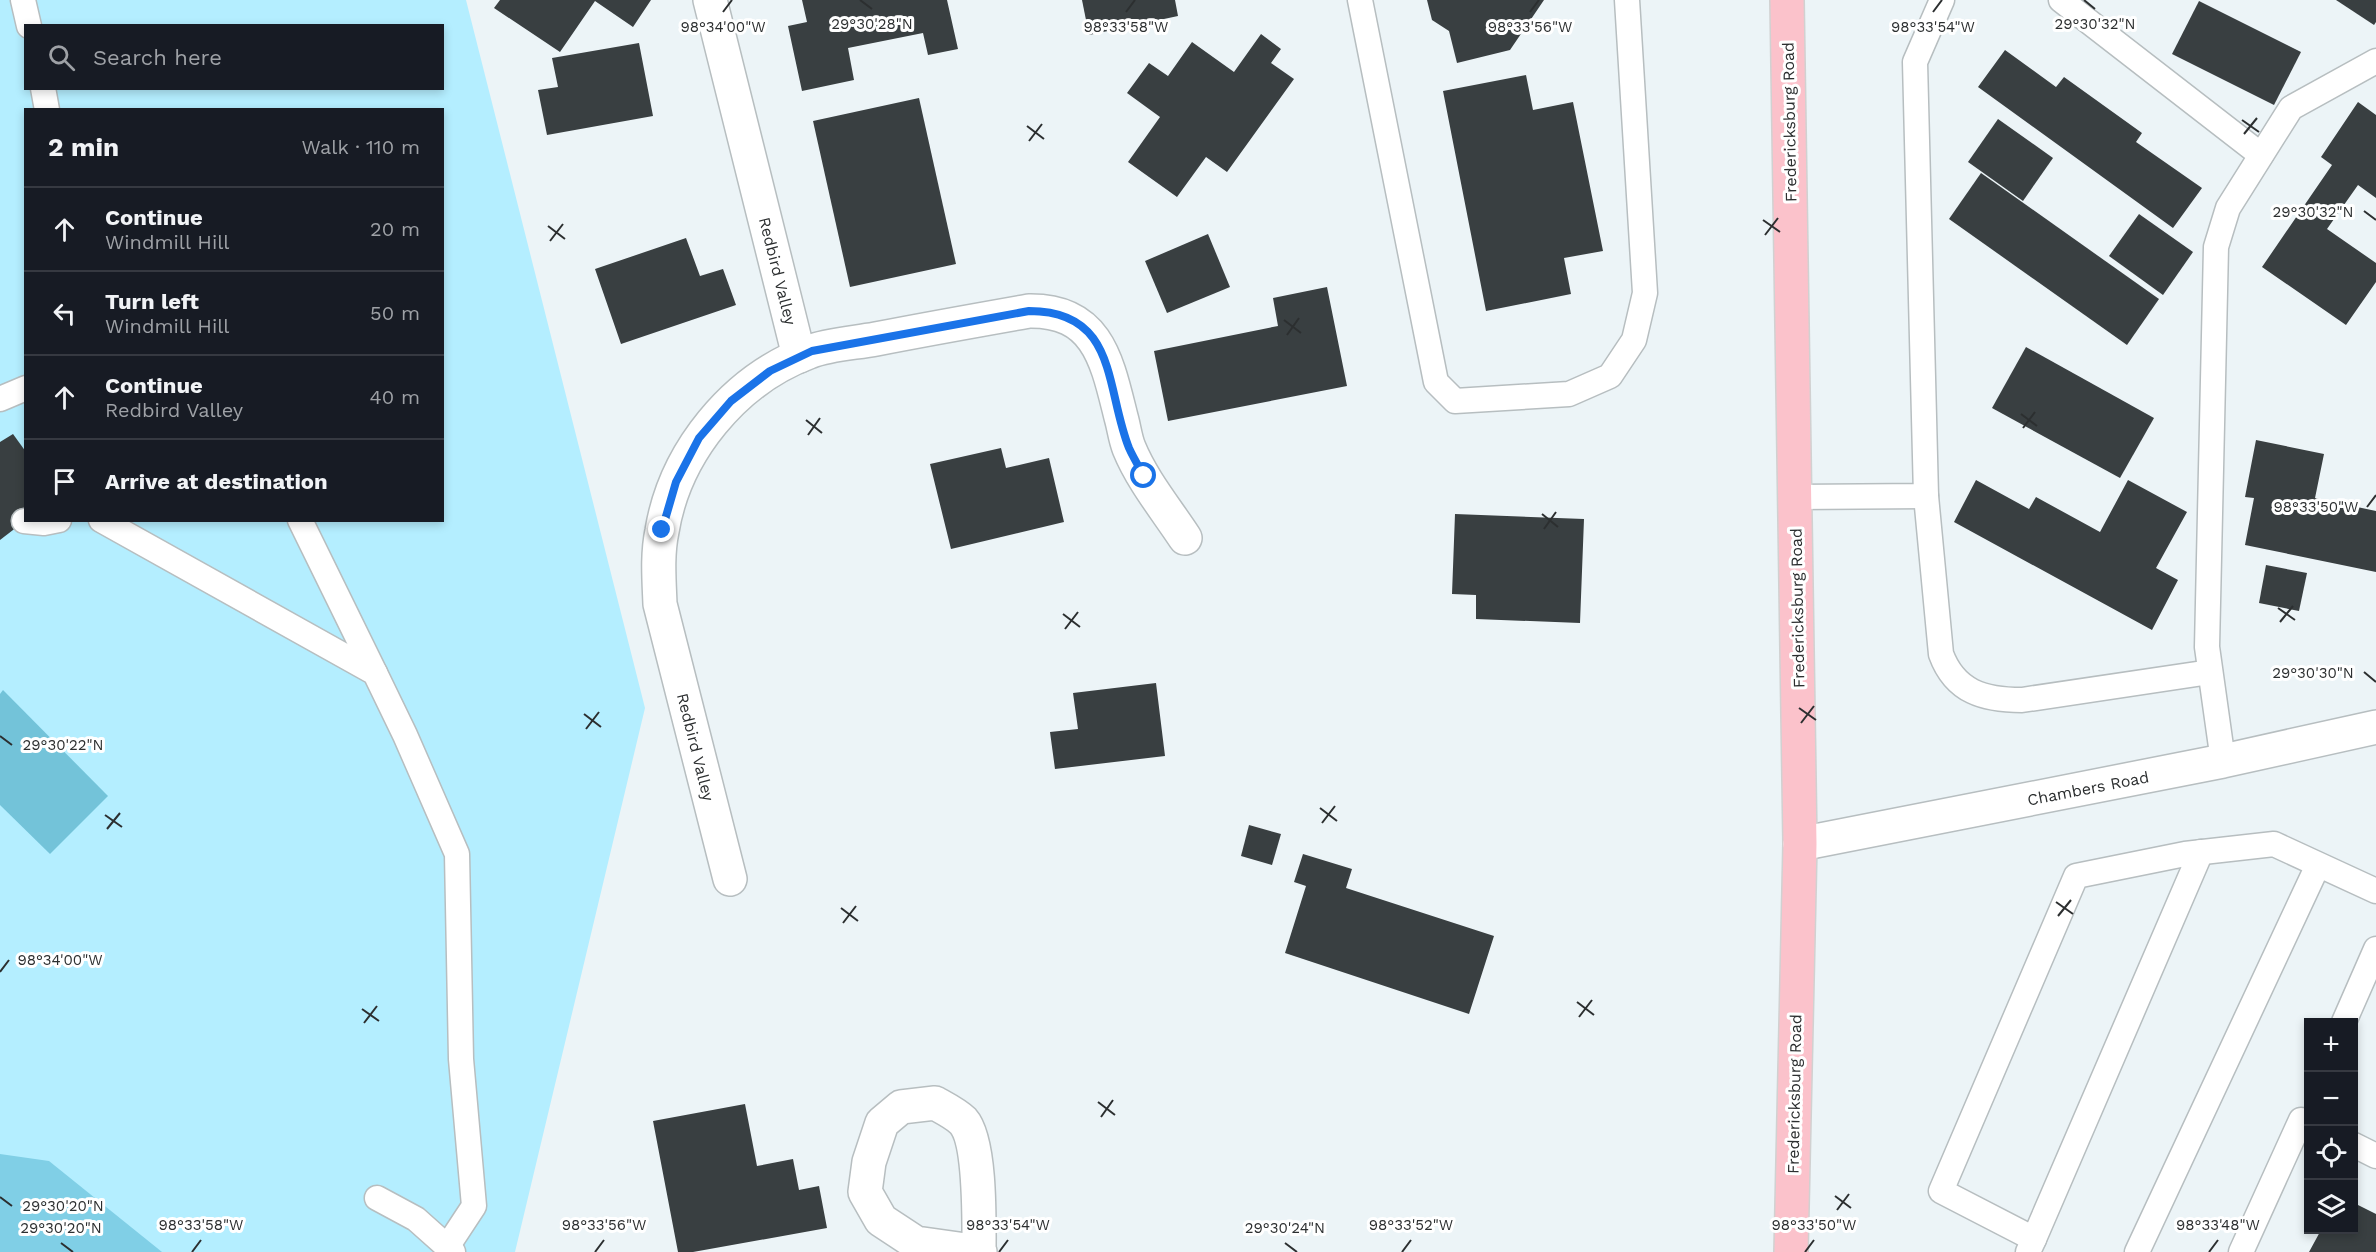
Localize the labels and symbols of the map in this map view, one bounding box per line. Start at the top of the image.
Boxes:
text: 29°30'28"N [831,15,913,33]
text: 29°30'32"N [2054,15,2136,33]
text: 98°34'00"W [680,18,766,36]
text: 98°33'58"W [1084,18,1168,36]
text: 98°33'56"W [1488,18,1572,36]
text: 98°33'54"W [1891,18,1975,36]
street label: Fredericksburg Road [1779,42,1800,202]
text: 29°30'32"N [2272,203,2354,221]
street label: Redbird Valley [755,215,800,328]
route start [1130,462,1156,488]
text: 98°33'50"W [2274,498,2358,516]
route end [648,516,674,542]
street label: Fredericksburg Road [1787,528,1808,688]
text: 29°30'30"N [2272,664,2354,682]
street label: Redbird Valley [673,691,718,804]
text: 29°30'22"N [22,736,104,754]
street label: Chambers Road [2026,767,2151,810]
text: 98°34'00"W [17,951,103,969]
street label: Fredericksburg Road [1784,1014,1805,1174]
text: 29°30'20"N [22,1197,104,1215]
text: 98°33'58"W [159,1216,243,1234]
text: 98°33'56"W [562,1216,646,1234]
text: 98°33'54"W [966,1216,1050,1234]
text: 98°33'52"W [1369,1216,1453,1234]
text: 98°33'50"W [1772,1216,1856,1234]
text: 98°33'48"W [2176,1216,2260,1234]
text: 29°30'20"N [20,1219,102,1237]
text: 29°30'24"N [1245,1219,1325,1237]

